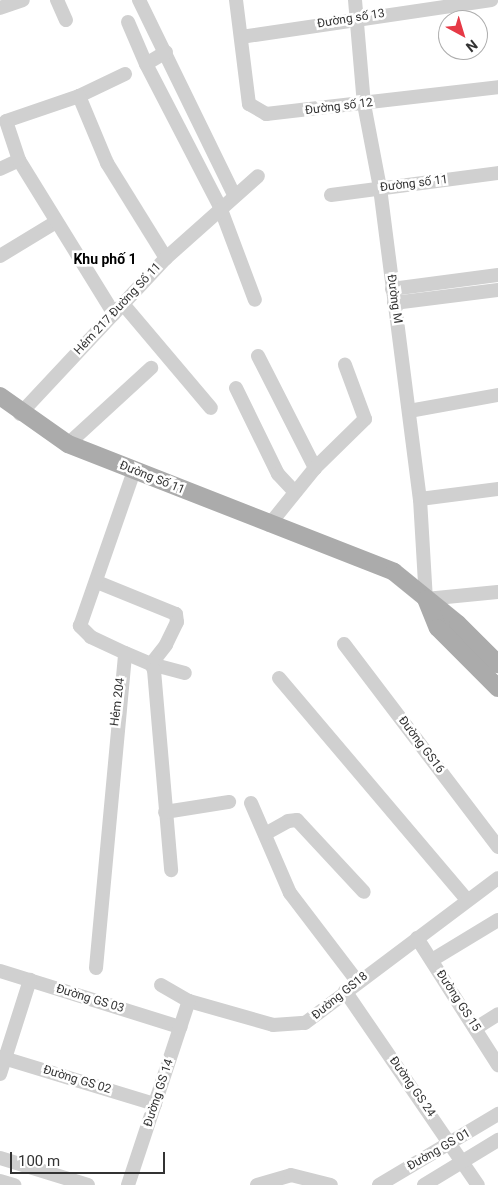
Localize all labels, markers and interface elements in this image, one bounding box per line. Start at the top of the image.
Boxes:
street label: Đường số 13 [316,7,386,31]
north arrow [438,10,488,60]
text: N [463,37,481,55]
street label: Đường số 12 [304,96,374,118]
street label: Đường số 11 [379,173,449,195]
district label: Khu phố 1 [73,251,137,267]
street label: Hẻm 217 Đường Số 11 [72,260,164,358]
street label: Đường M [383,274,405,324]
street label: Đường Số 11 [117,458,187,498]
street label: Hẻm 204 [108,677,128,727]
street label: Đường GS16 [395,714,447,776]
street label: Đường GS 15 [433,968,483,1034]
street label: Đường GS18 [309,969,371,1023]
street label: Đường GS 03 [54,982,126,1016]
street label: Đường GS 24 [386,1054,438,1120]
street label: Đường GS 14 [141,1057,177,1129]
street label: Đường GS 02 [41,1063,113,1097]
street label: Đường GS 01 [405,1126,473,1174]
scale bar [12,1142,168,1174]
text: 100 m [18,1152,60,1170]

